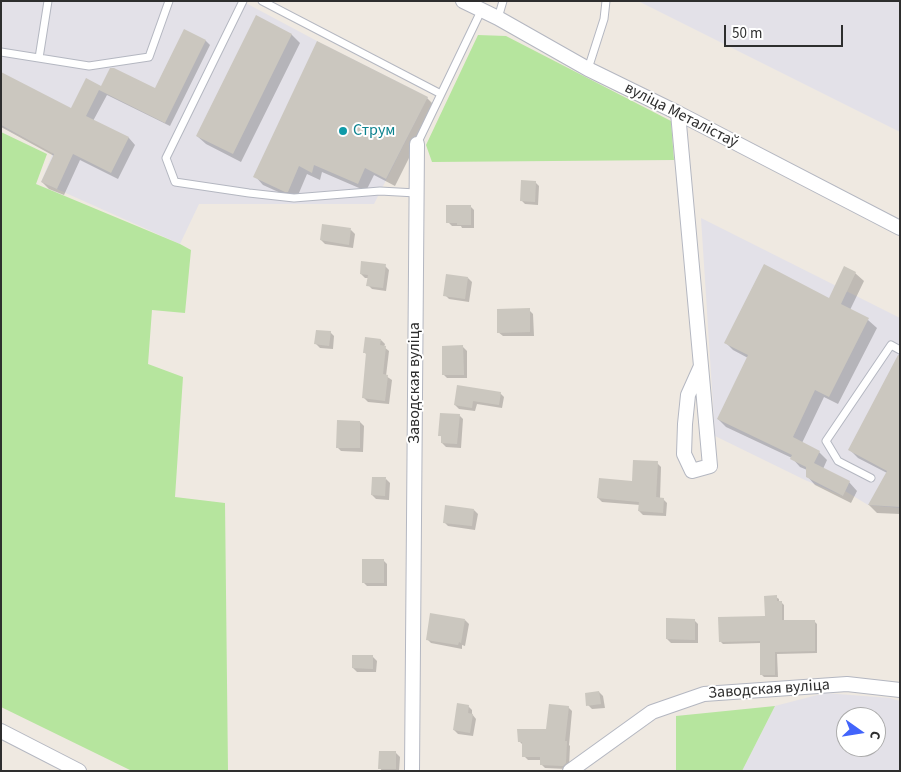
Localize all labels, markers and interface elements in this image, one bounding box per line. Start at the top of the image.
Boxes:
scale bar [726,15,845,47]
text: 50 m [732,23,762,44]
street label: вуліца Металістаў [621,79,741,153]
place label: Струм [353,121,395,141]
marker: Струм [337,125,349,137]
street label: Заводская вуліца [405,322,425,444]
street label: Заводская вуліца [708,676,830,704]
north arrow [836,707,886,757]
text: С [864,729,885,741]

